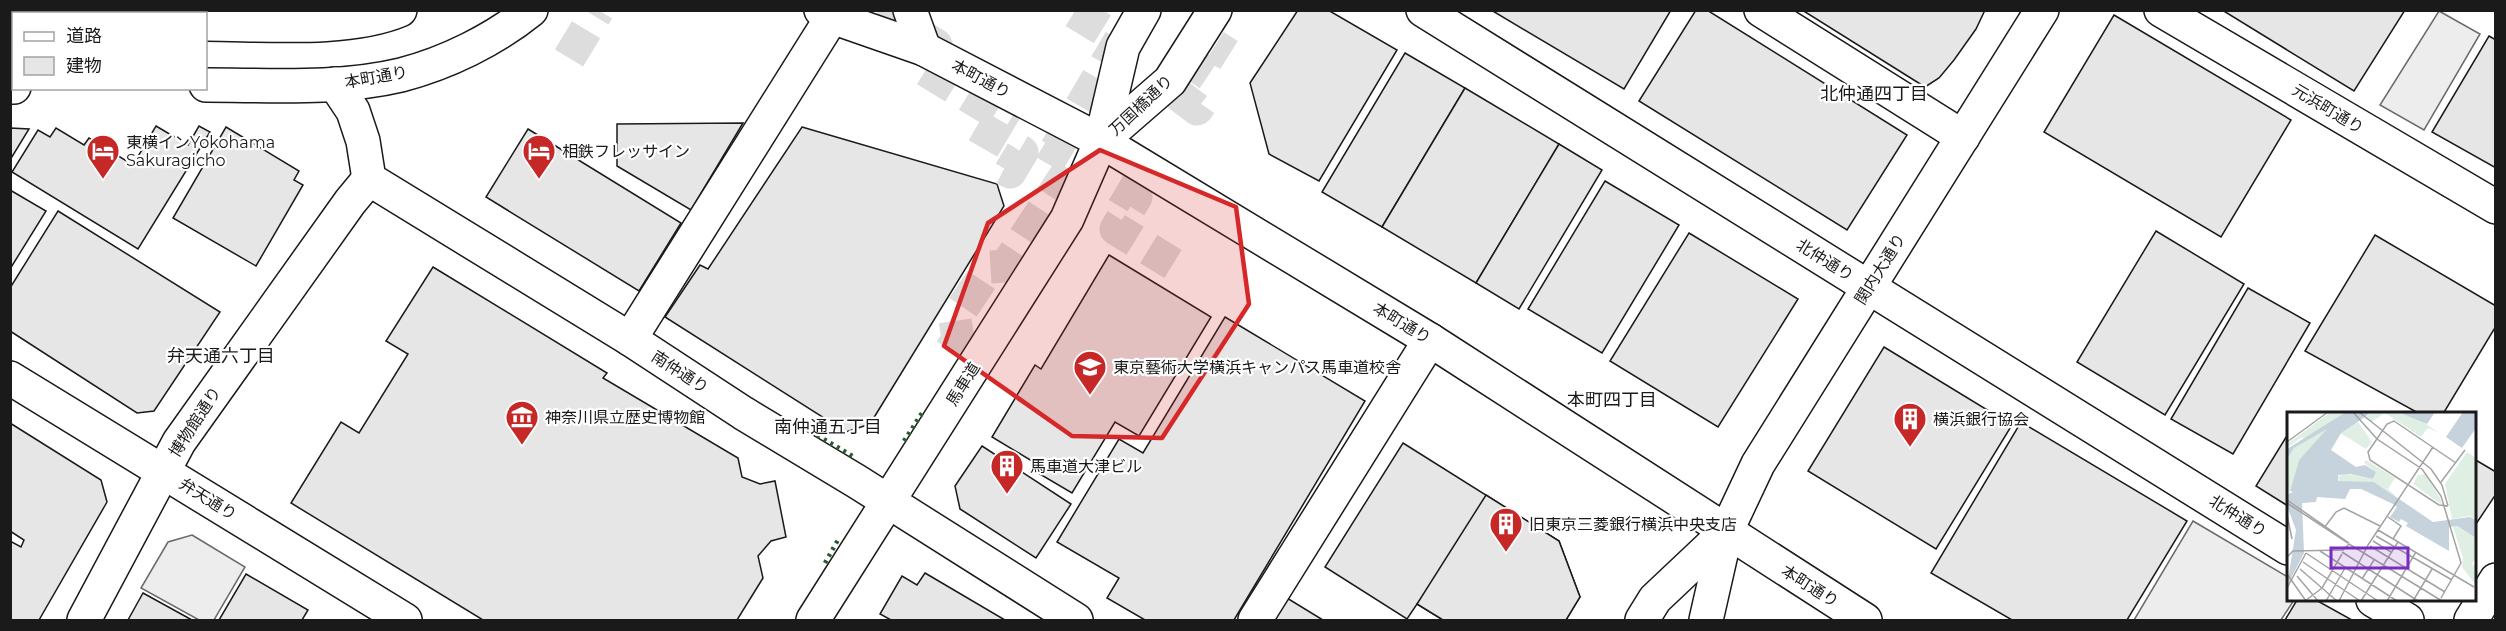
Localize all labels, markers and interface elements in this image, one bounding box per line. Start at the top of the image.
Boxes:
legend [12,12,207,90]
text: 道路 [66,25,102,47]
text: 建物 [66,55,102,77]
street label: 本町通り [948,56,1014,102]
street label: 本町通り [343,62,409,92]
street label: 万国橋通り [1105,71,1177,139]
street label: 元浜町通り [2289,80,2367,138]
district label: 北仲通四丁目 [1820,83,1928,105]
hotel icon: 東横インYokohama Sakuragicho [85,133,121,180]
place label: 東横インYokohama Sakuragicho [126,133,275,170]
hotel icon: 相鉄フレッサイン [521,133,557,180]
place label: 相鉄フレッサイン [562,142,690,161]
street label: 関内大通り [1851,230,1909,308]
street label: 北仲通り [1793,235,1857,285]
street label: 本町通り [1370,298,1434,348]
district label: 弁天通六丁目 [167,345,275,367]
street label: 南仲通り [648,347,712,397]
school or university icon: 東京藝術大学横浜キャンパス馬車道校舎 [1072,349,1108,396]
place label: 東京藝術大学横浜キャンパス馬車道校舎 [1113,358,1401,377]
street label: 馬車道 [942,359,984,409]
street label: 博物館通り [165,383,225,461]
district label: 本町四丁目 [1567,389,1657,411]
museum icon: 神奈川県立歴史博物館 [504,399,540,446]
building icon: 横浜銀行協会 [1892,401,1928,448]
place label: 神奈川県立歴史博物館 [545,408,705,427]
place label: 横浜銀行協会 [1933,410,2029,429]
inset map [2287,412,2476,601]
district label: 南仲通五丁目 [774,416,882,438]
building icon: 馬車道大津ビル [989,448,1025,495]
place label: 馬車道大津ビル [1030,457,1142,476]
street label: 弁天通り [176,474,240,524]
street label: 北仲通り [2206,491,2270,541]
building icon: 旧東京三菱銀行横浜中央支店 [1488,506,1524,553]
place label: 旧東京三菱銀行横浜中央支店 [1529,515,1737,534]
street label: 本町通り [1778,561,1842,611]

